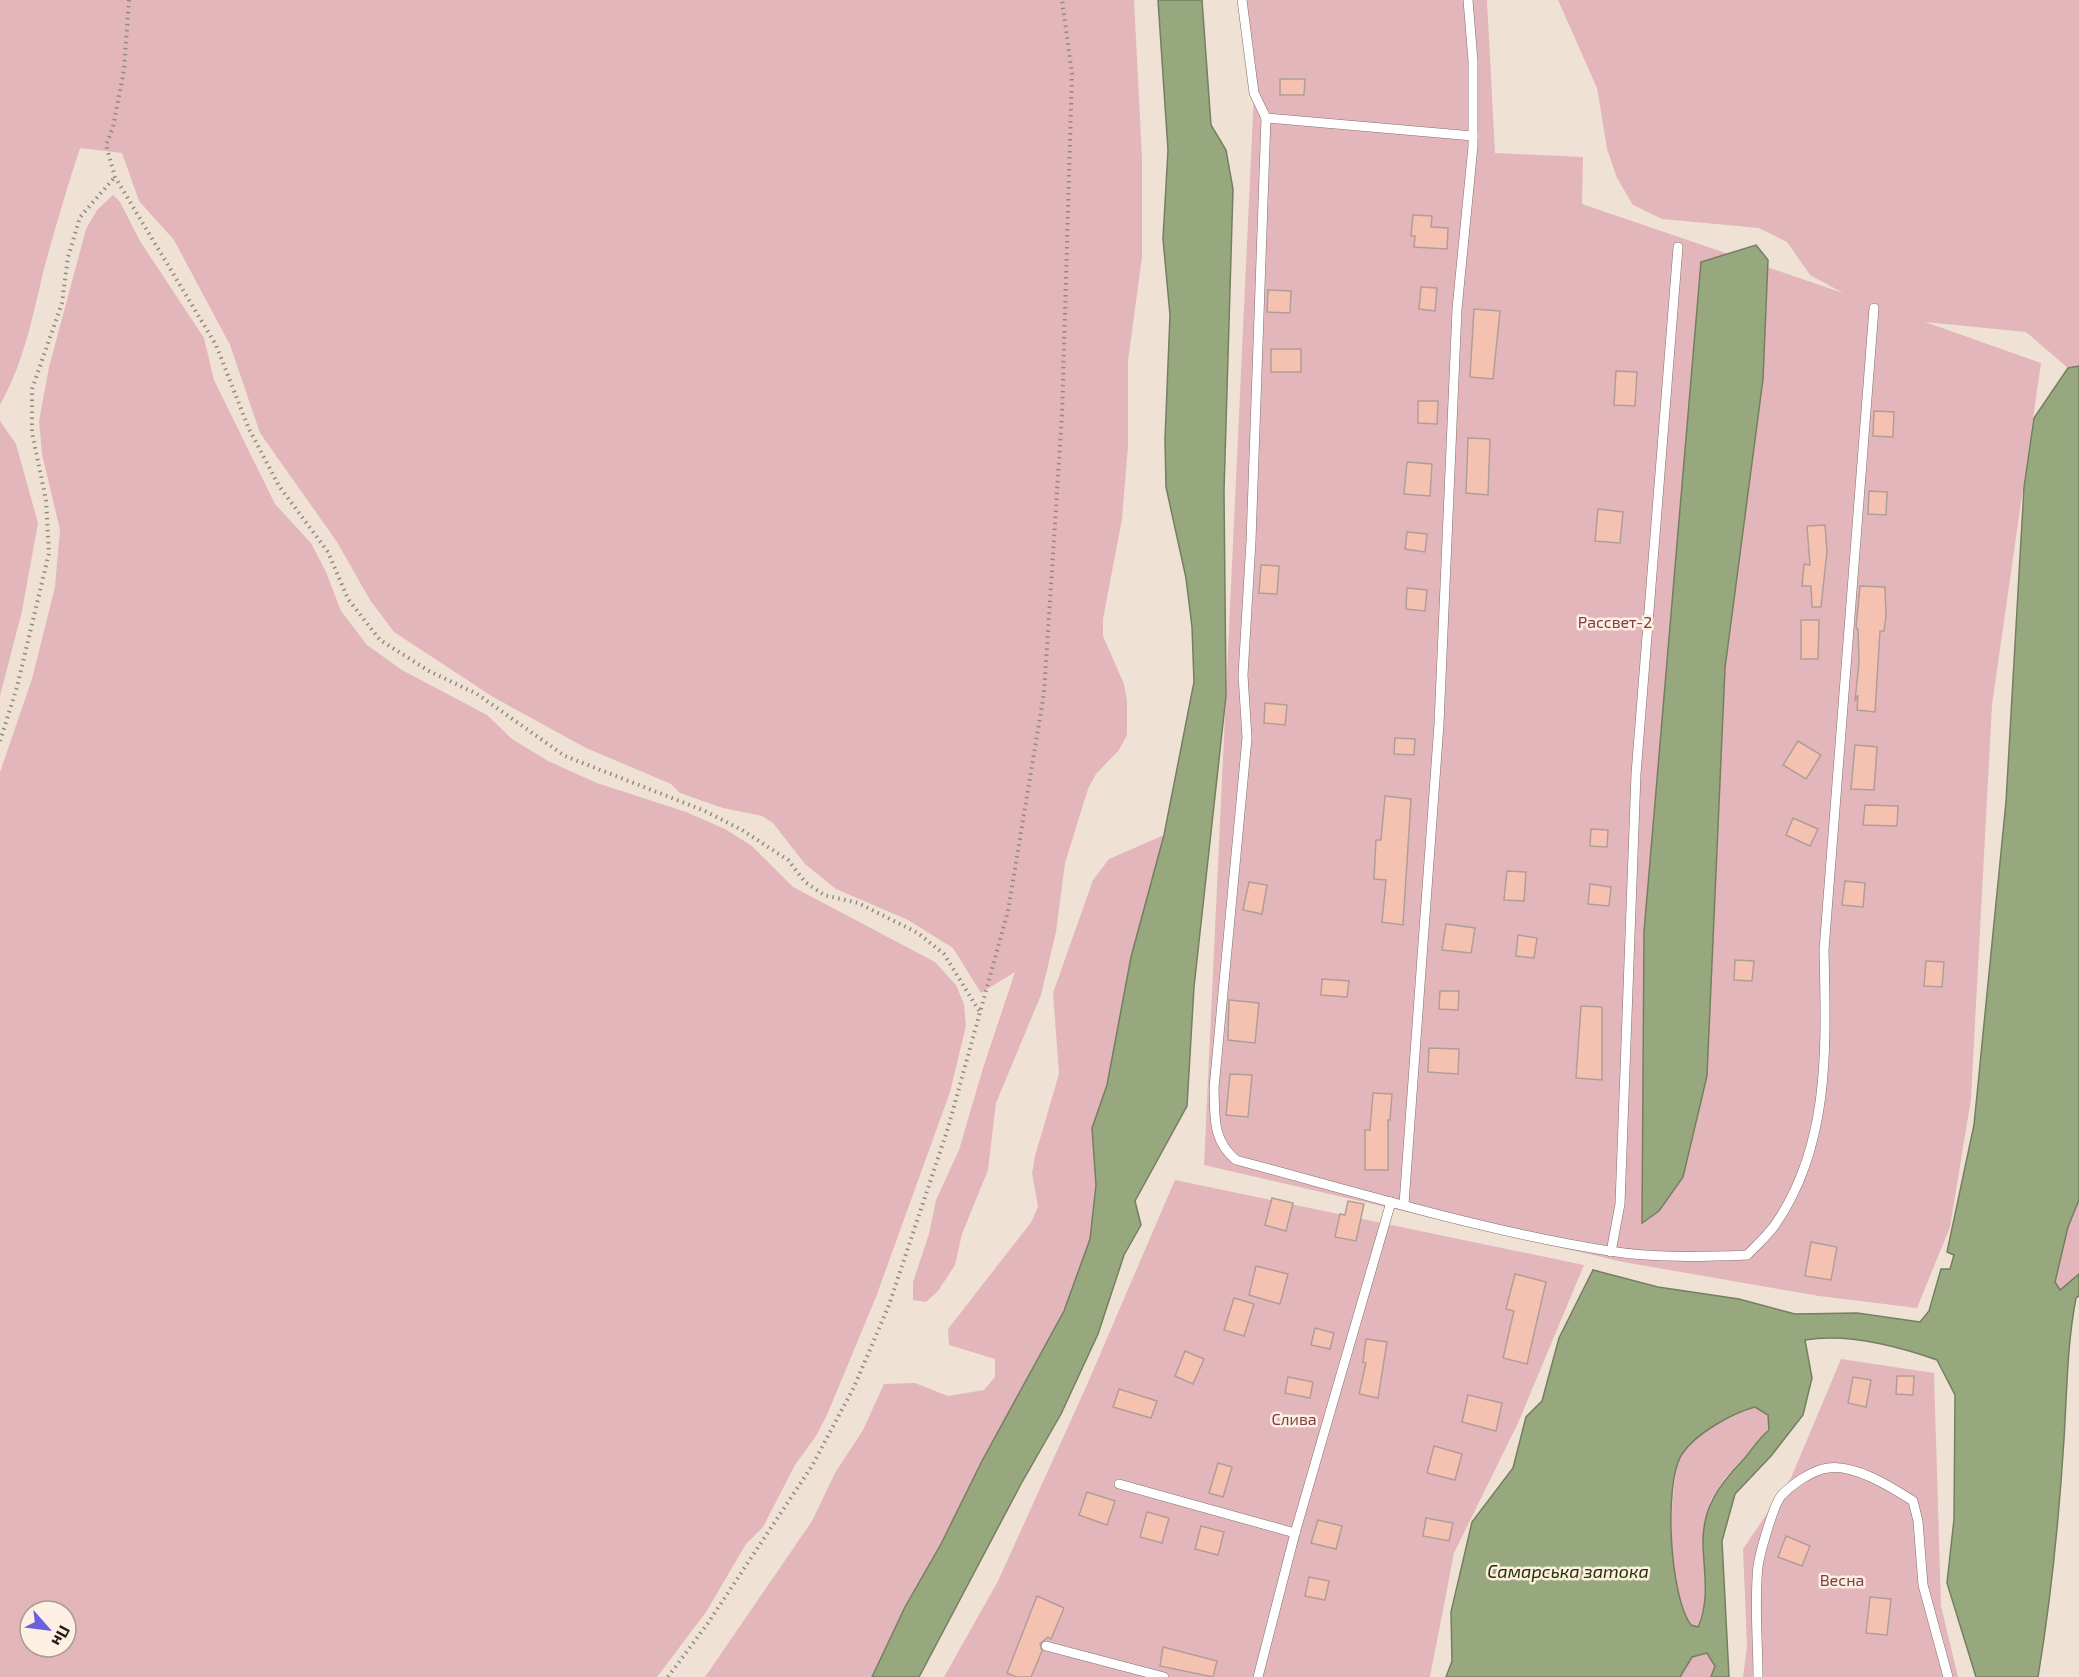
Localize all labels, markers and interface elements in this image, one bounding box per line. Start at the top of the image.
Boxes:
park label: Рассвет-2 [1578,612,1652,631]
park label: Слива [1271,1409,1317,1428]
water label: Самарська затока [1487,1560,1649,1582]
park label: Весна [1820,1570,1864,1589]
north arrow [18,1599,78,1659]
text: Пн [48,1623,75,1650]

